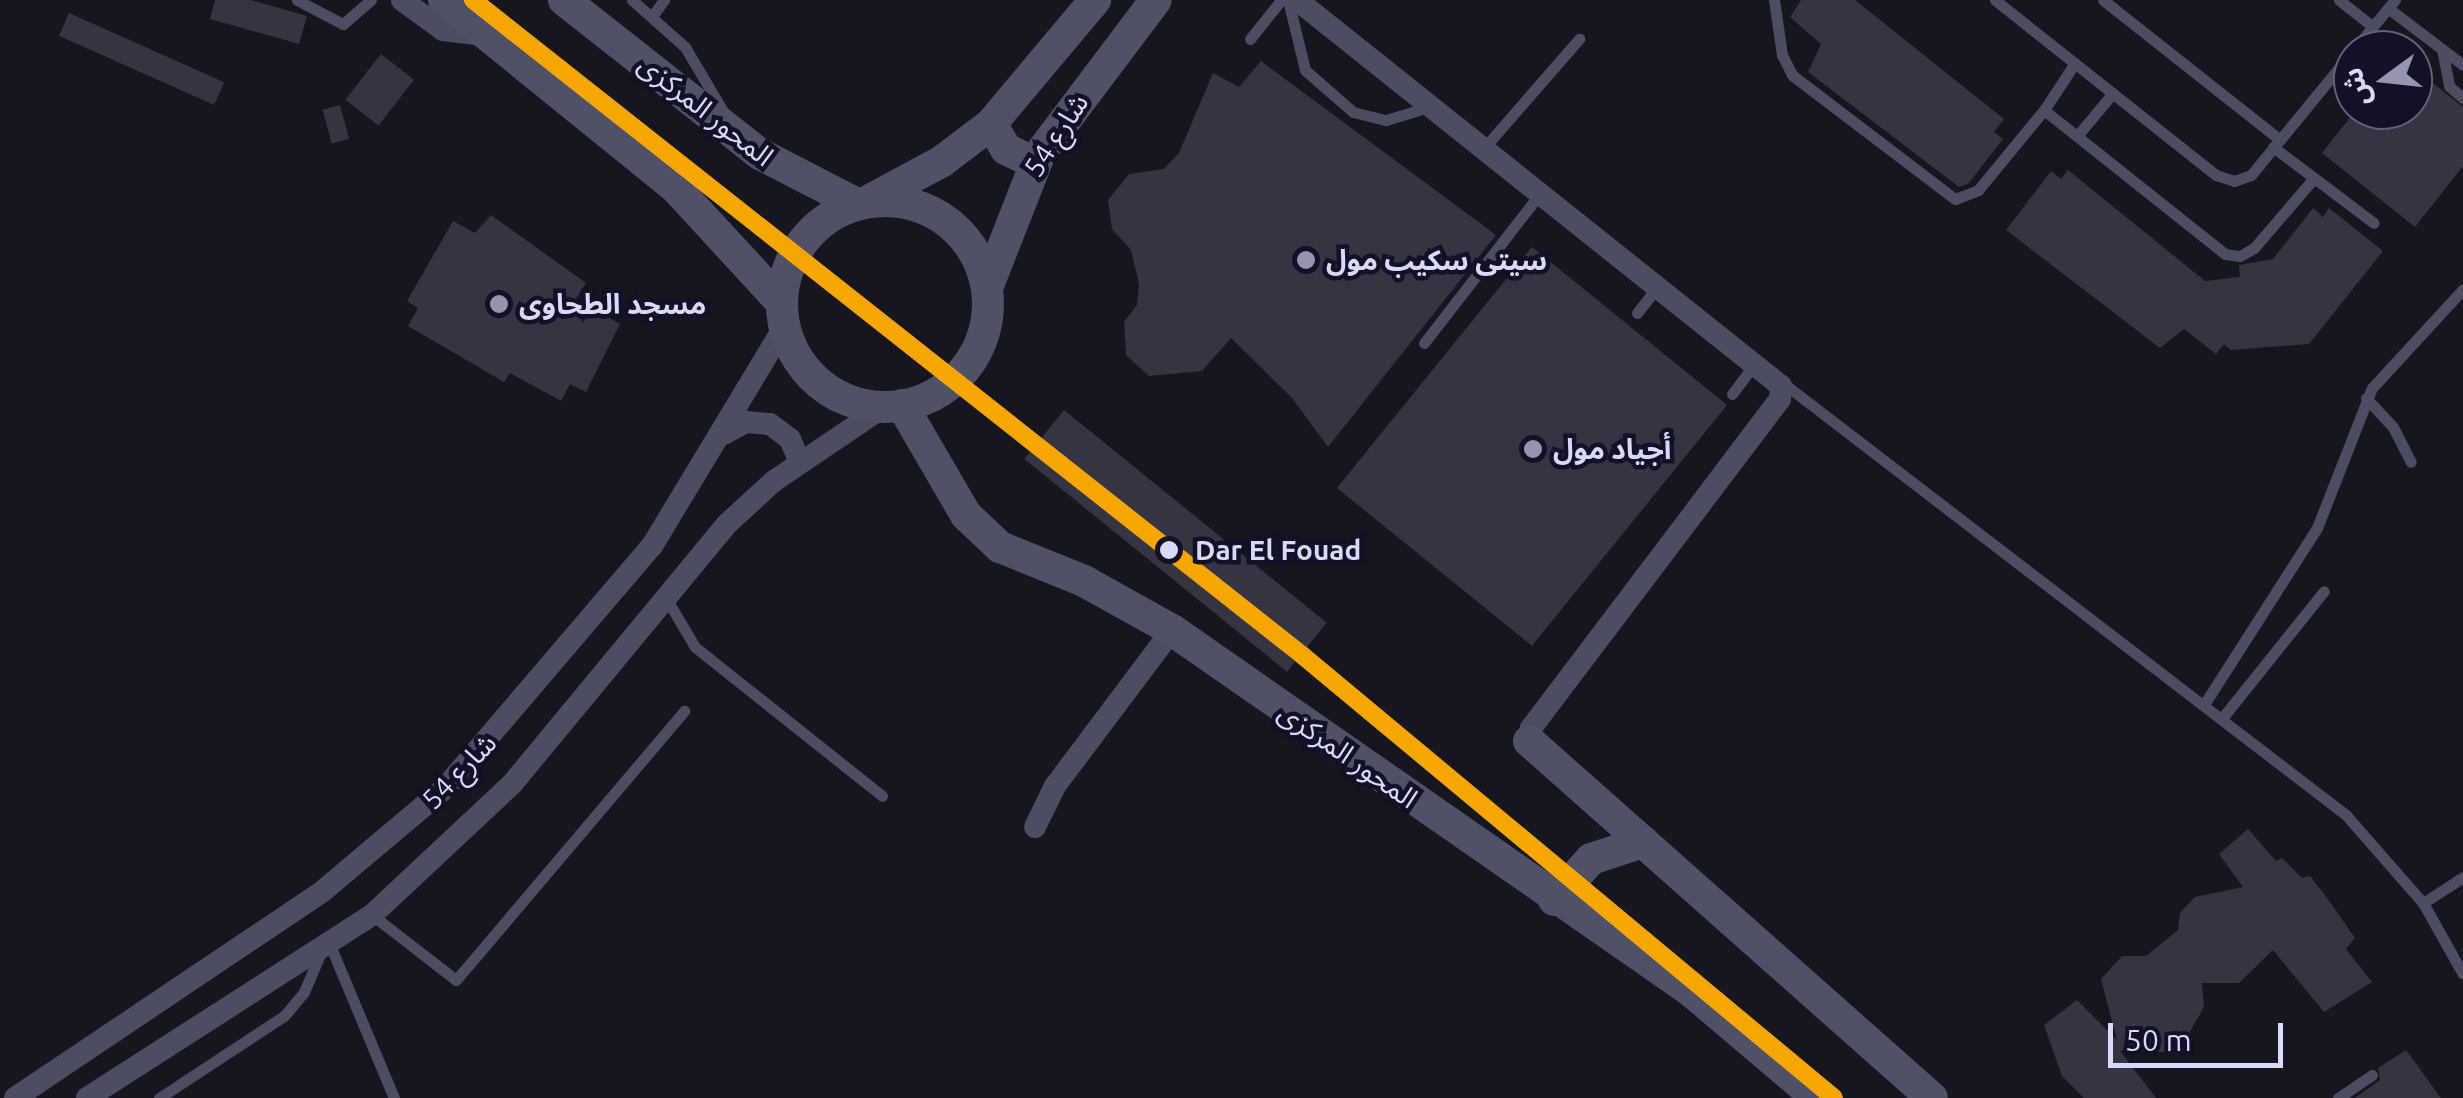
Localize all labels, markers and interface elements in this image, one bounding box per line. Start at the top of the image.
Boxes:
north arrow [2333,30,2433,130]
street label: المحور المركزى [632,47,780,173]
text: ش [2336,65,2375,110]
street label: شارع 54 [1017,87,1095,183]
place label: سيتى سكيب مول [1326,243,1547,277]
marker: سيتى سكيب مول [1295,249,1317,271]
place label: مسجد الطحاوى [519,287,706,321]
marker: مسجد الطحاوى [488,293,510,315]
place label: أجياد مول [1553,432,1671,466]
marker: أجياد مول [1522,438,1544,460]
marker: Dar El Fouad [1152,533,1186,567]
place label: Dar El Fouad [1195,533,1361,567]
street label: المحور المركزى [1272,695,1424,815]
street label: شارع 54 [415,726,503,816]
scale bar [2113,1003,2288,1065]
text: 50 m [2125,1023,2192,1057]

